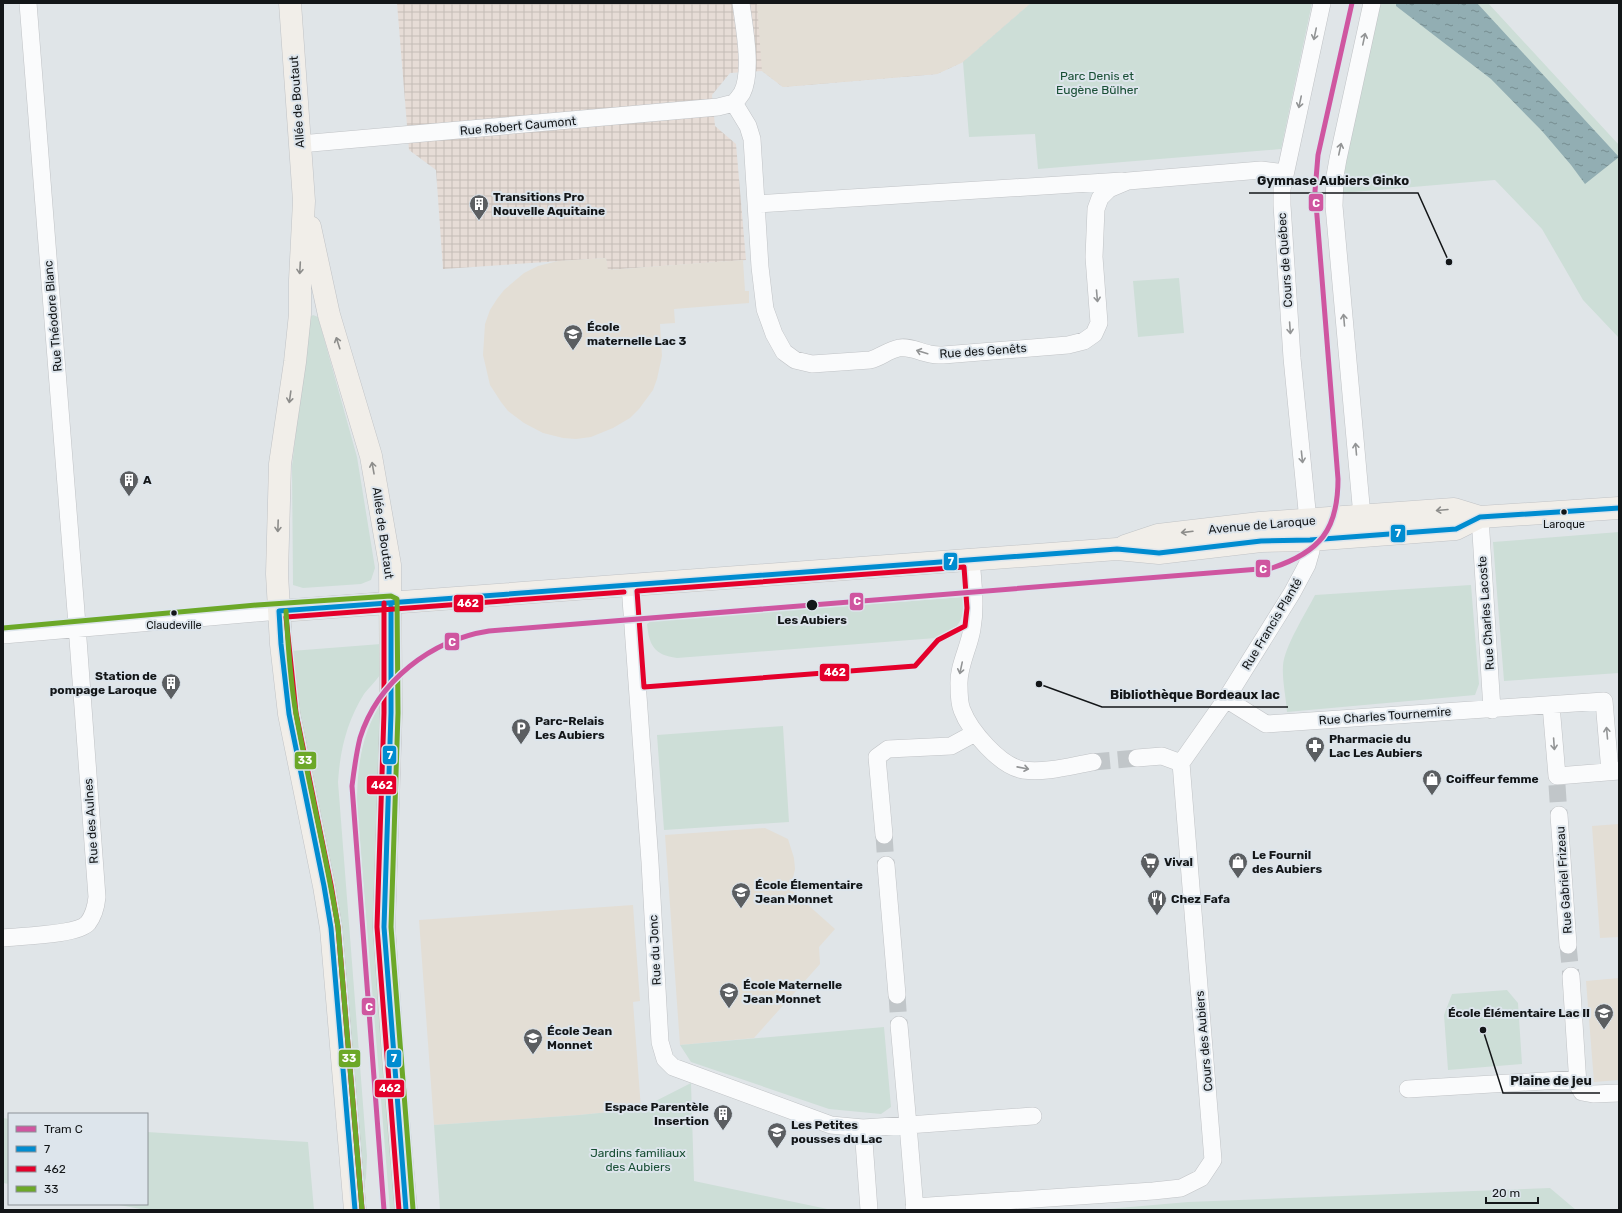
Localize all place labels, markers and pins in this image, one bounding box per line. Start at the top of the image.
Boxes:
callout: Gymnase Aubiers Ginko [1249,168,1418,193]
place label: Transitions Pro Nouvelle Aquitaine [493,190,605,218]
building icon: Transitions Pro Nouvelle Aquitaine [468,193,490,221]
place label: École maternelle Lac 3 [587,320,686,348]
school or university icon: École maternelle Lac 3 [562,323,584,351]
building icon: A [118,469,140,497]
place label: A [143,473,152,487]
marker: Laroque [1559,507,1569,517]
place label: Laroque [1543,518,1585,531]
marker: Les Aubiers [805,598,819,612]
marker: Claudeville [169,608,179,618]
place label: Les Aubiers [777,613,847,627]
place label: Claudeville [146,619,202,632]
place label: Station de pompage Laroque [50,669,157,697]
building icon: Station de pompage Laroque [160,672,182,700]
callout: Bibliothèque Bordeaux lac [1102,682,1288,707]
place label: Parc-Relais Les Aubiers [535,714,605,742]
parking icon: Parc-Relais Les Aubiers [510,717,532,745]
place label: Pharmacie du Lac Les Aubiers [1329,732,1423,760]
pharmacy icon: Pharmacie du Lac Les Aubiers [1304,735,1326,763]
shop icon: Coiffeur femme [1421,768,1443,796]
place label: Coiffeur femme [1446,772,1539,786]
place label: Le Fournil des Aubiers [1252,848,1322,876]
supermarket icon: Vival [1139,851,1161,879]
shop icon: Le Fournil des Aubiers [1227,851,1249,879]
place label: Vival [1164,855,1193,869]
place label: École Élementaire Jean Monnet [755,878,863,906]
school or university icon: École Élementaire Jean Monnet [730,881,752,909]
restaurant icon: Chez Fafa [1146,888,1168,916]
place label: Chez Fafa [1171,892,1230,906]
place label: École Maternelle Jean Monnet [743,978,842,1006]
school or university icon: École Maternelle Jean Monnet [718,981,740,1009]
school or university icon: École Élémentaire Lac II [1593,1002,1615,1030]
place label: École Élémentaire Lac II [1448,1006,1590,1020]
place label: École Jean Monnet [547,1024,612,1052]
school or university icon: École Jean Monnet [522,1027,544,1055]
callout: Plaine de jeu [1503,1068,1600,1093]
place label: Espace Parentèle Insertion [605,1100,709,1128]
building icon: Espace Parentèle Insertion [712,1103,734,1131]
place label: Les Petites pousses du Lac [791,1118,882,1146]
school or university icon: Les Petites pousses du Lac [766,1121,788,1149]

